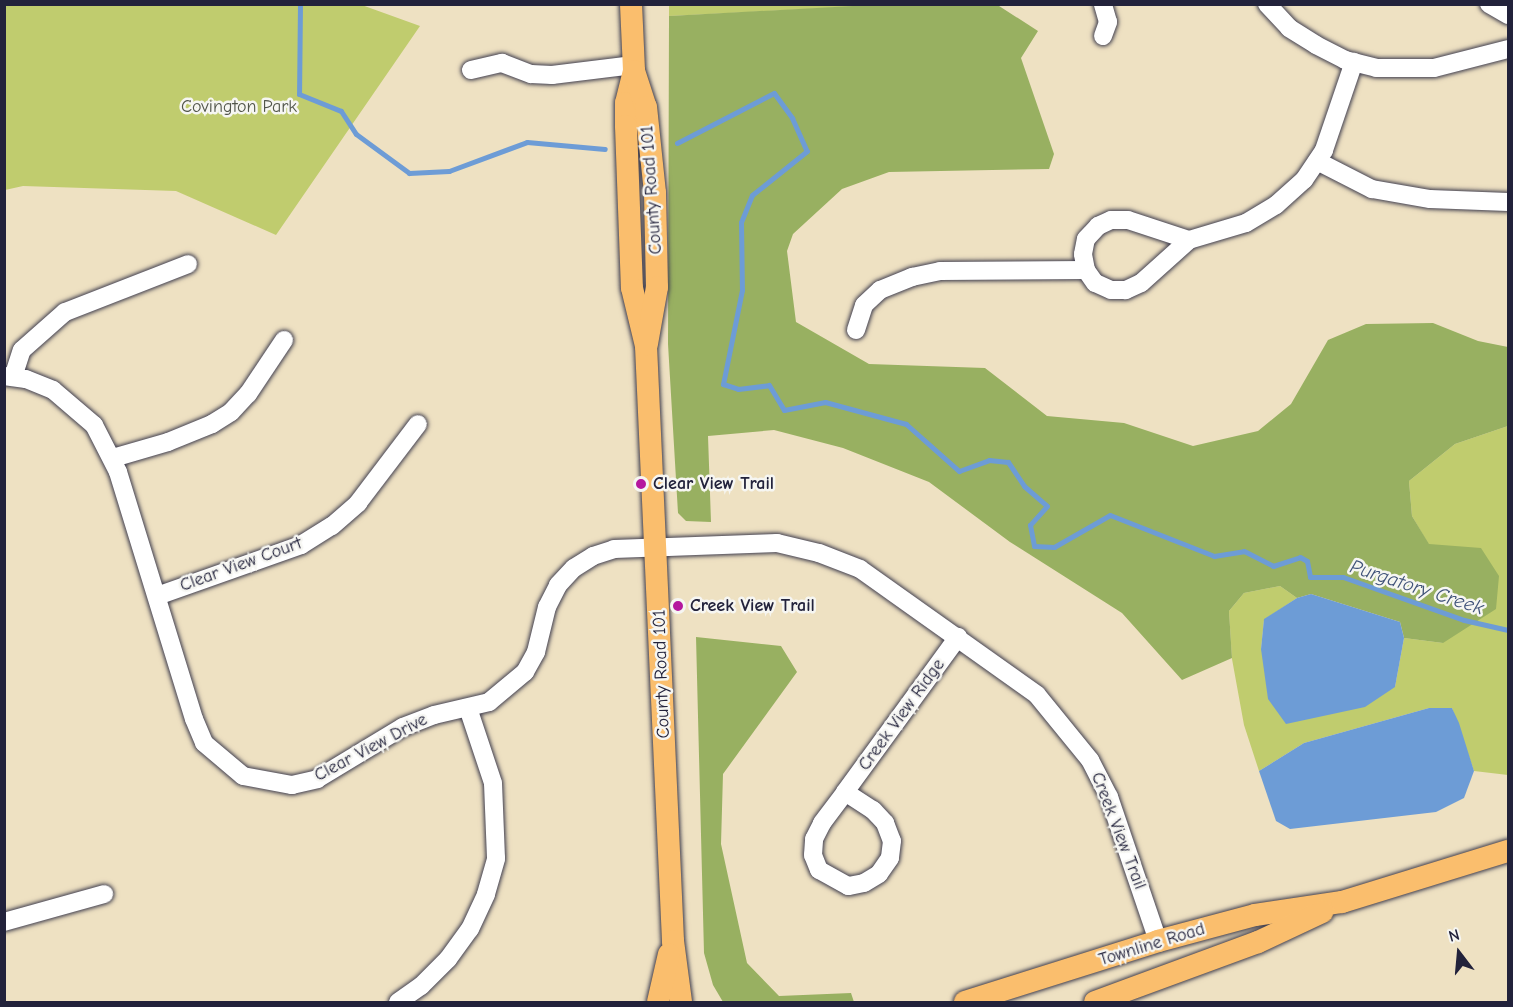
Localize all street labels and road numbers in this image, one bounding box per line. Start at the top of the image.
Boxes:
street label: County Road 101 [637,125,667,255]
street label: Clear View Court [177,533,305,597]
street label: County Road 101 [649,609,675,739]
street label: Creek View Ridge [854,655,950,775]
street label: Clear View Drive [311,709,431,787]
street label: Creek View Trail [1086,769,1150,893]
street label: Townline Road [1096,919,1208,971]

